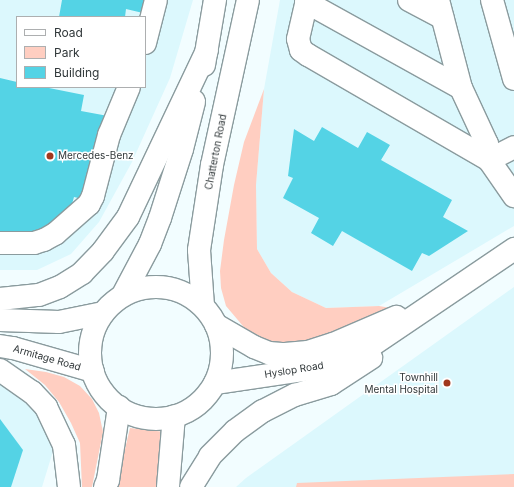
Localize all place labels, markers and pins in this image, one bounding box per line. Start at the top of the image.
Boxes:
place label: Mercedes-Benz [58,150,134,162]
marker: Mercedes-Benz [45,151,55,161]
place label: Townhill Mental Hospital [364,371,438,394]
marker: Townhill Mental Hospital [441,377,453,389]

